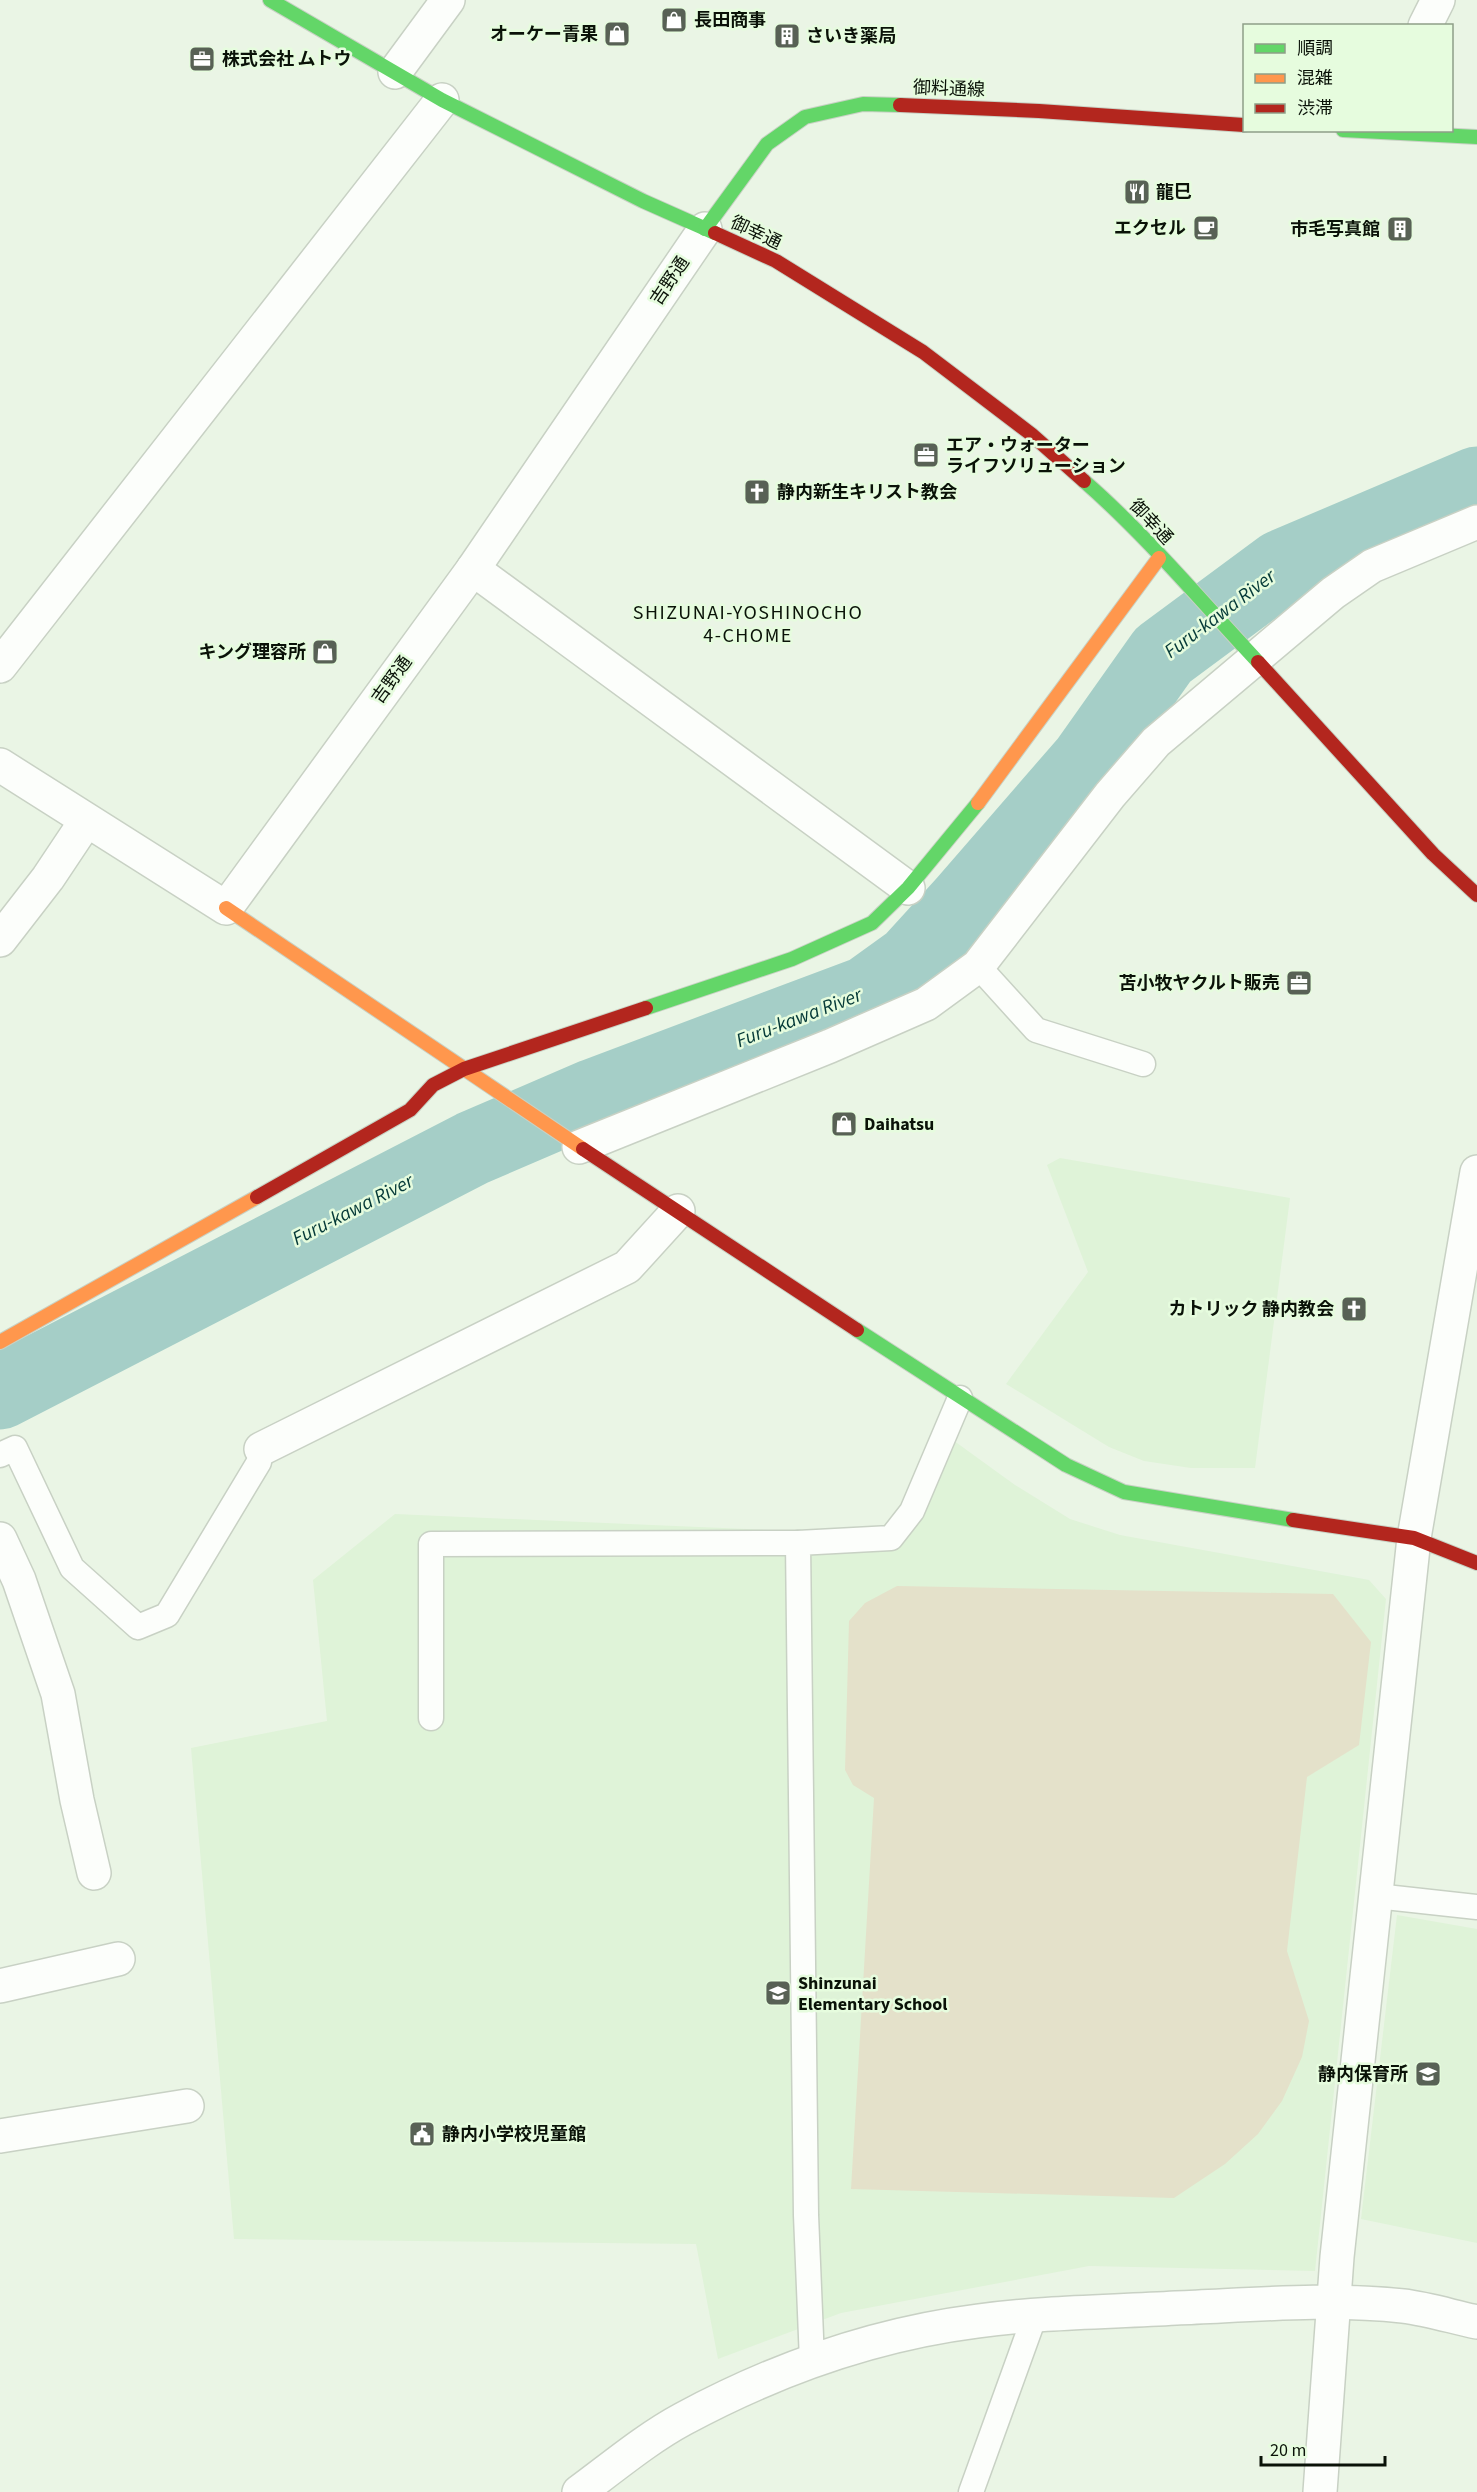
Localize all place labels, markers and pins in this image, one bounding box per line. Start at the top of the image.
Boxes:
shop icon: 長田商事 [659,5,689,35]
place label: 長田商事 [694,8,766,33]
shop icon: オーケー青果 [602,19,632,49]
building icon: さいき薬局 [772,21,802,51]
place label: オーケー青果 [490,22,598,47]
place label: さいき薬局 [806,24,896,49]
office icon: 株式会社 ムトウ [187,44,217,74]
place label: 株式会社 ムトウ [222,47,352,72]
restaurant icon: 龍巳 [1122,177,1152,207]
place label: 龍巳 [1156,180,1192,205]
cafe icon: エクセル [1191,213,1221,243]
building icon: 市毛写真館 [1385,214,1415,244]
place label: エクセル [1114,216,1186,241]
place label: 市毛写真館 [1290,217,1380,242]
place label: エア・ウォーター ライフソリューション [946,433,1126,479]
office icon: エア・ウォーター ライフソリューション [911,440,941,470]
church icon: 静内新生キリスト教会 [742,477,772,507]
place label: 静内新生キリスト教会 [777,480,957,505]
shop icon: キング理容所 [310,637,340,667]
place label: キング理容所 [199,640,306,665]
office icon: 苫小牧ヤクルト販売 [1284,968,1314,998]
place label: 苫小牧ヤクルト販売 [1119,971,1280,996]
shop icon: Daihatsu [829,1109,859,1139]
place label: Daihatsu [864,1112,934,1137]
church icon: カトリック 静内教会 [1339,1294,1369,1324]
place label: カトリック 静内教会 [1168,1297,1334,1322]
place label: Shinzunai Elementary School [798,1971,948,2017]
school or university icon: Shinzunai Elementary School [763,1978,793,2008]
school or university icon: 静内保育所 [1413,2059,1443,2089]
place label: 静内保育所 [1318,2062,1408,2087]
public building icon: 静内小学校児童館 [407,2119,437,2149]
place label: 静内小学校児童館 [442,2122,586,2147]

